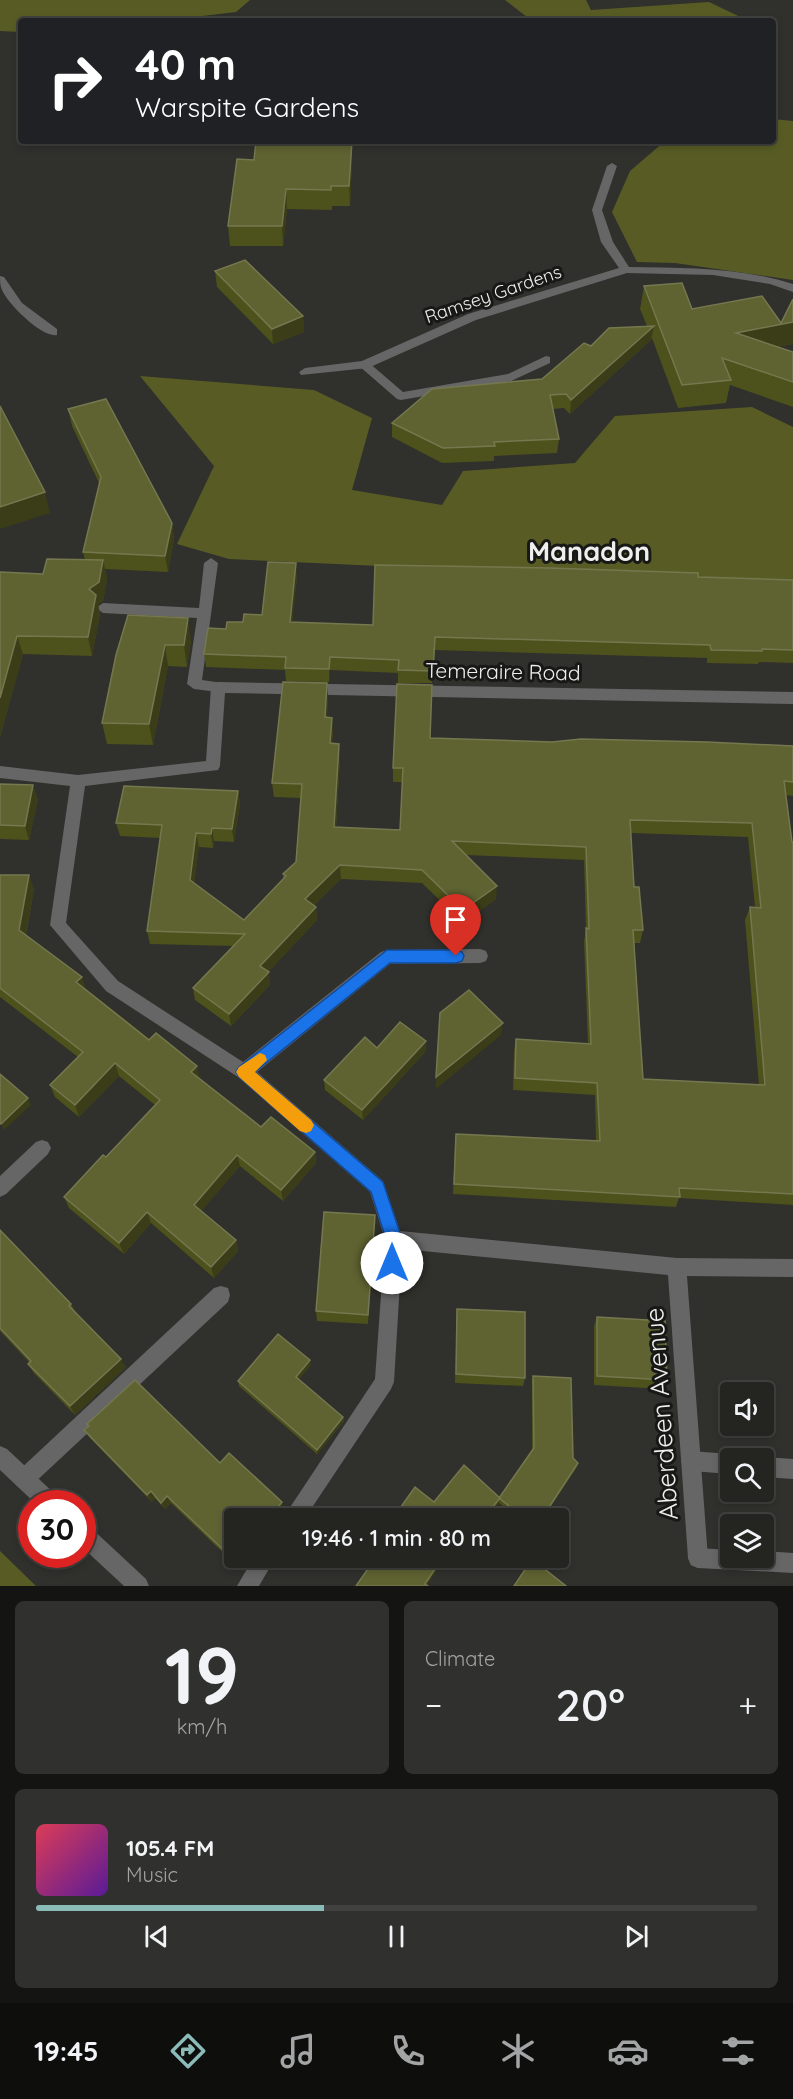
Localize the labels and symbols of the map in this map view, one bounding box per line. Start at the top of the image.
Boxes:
street label: Ramsey Gardens [422,260,564,328]
district label: Manadon [528,534,650,568]
street label: Temeraire Road [425,657,581,685]
pin [430,894,481,956]
position arrow [360,1231,424,1295]
street label: Aberdeen Avenue [637,1307,685,1521]
speed limit sign: 30 [18,1490,96,1568]

